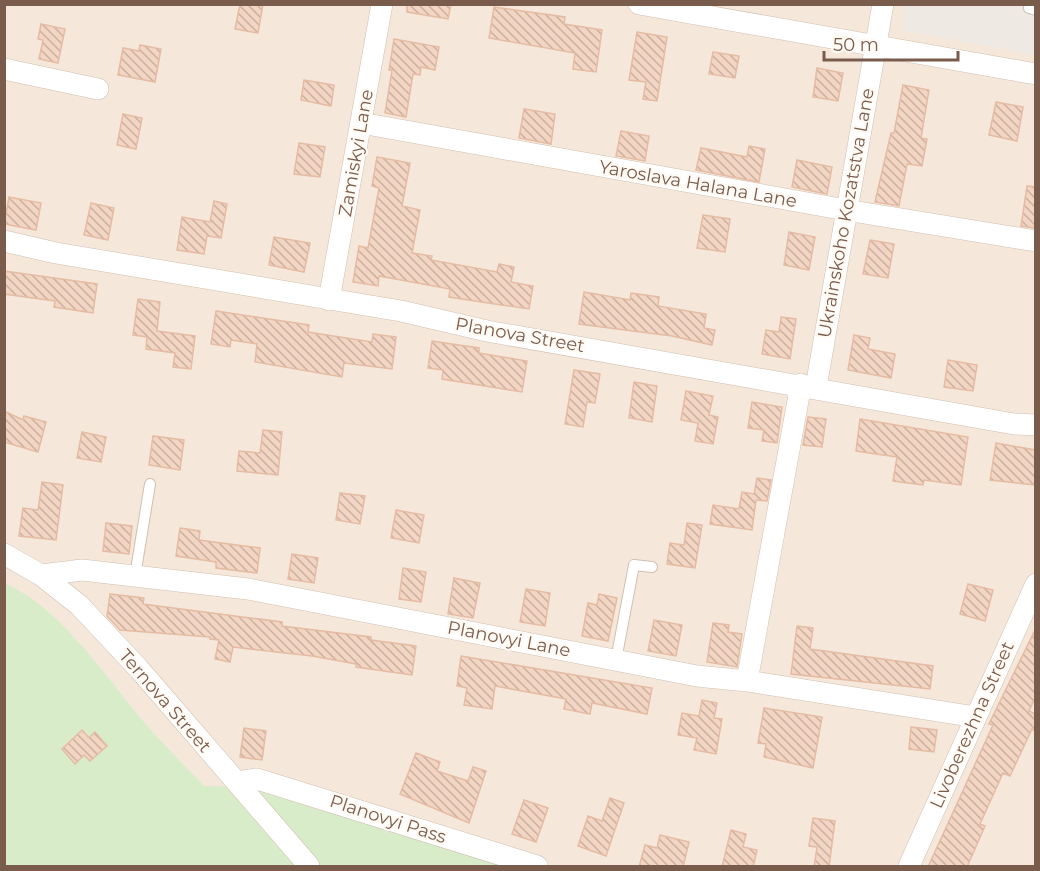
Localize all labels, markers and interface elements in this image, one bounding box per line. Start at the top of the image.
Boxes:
scale bar [824,24,958,62]
text: 50 m [833,34,879,56]
street label: Ukrainskoho Kozatstva Lane [813,86,879,340]
street label: Zamiskyi Lane [334,87,378,218]
street label: Yaroslava Halana Lane [597,156,799,212]
street label: Planova Street [454,313,586,357]
street label: Planovyi Lane [446,616,572,662]
street label: Livoberezhna Street [925,638,1019,812]
street label: Ternova Street [114,645,216,757]
street label: Planovyi Pass [327,790,449,848]

